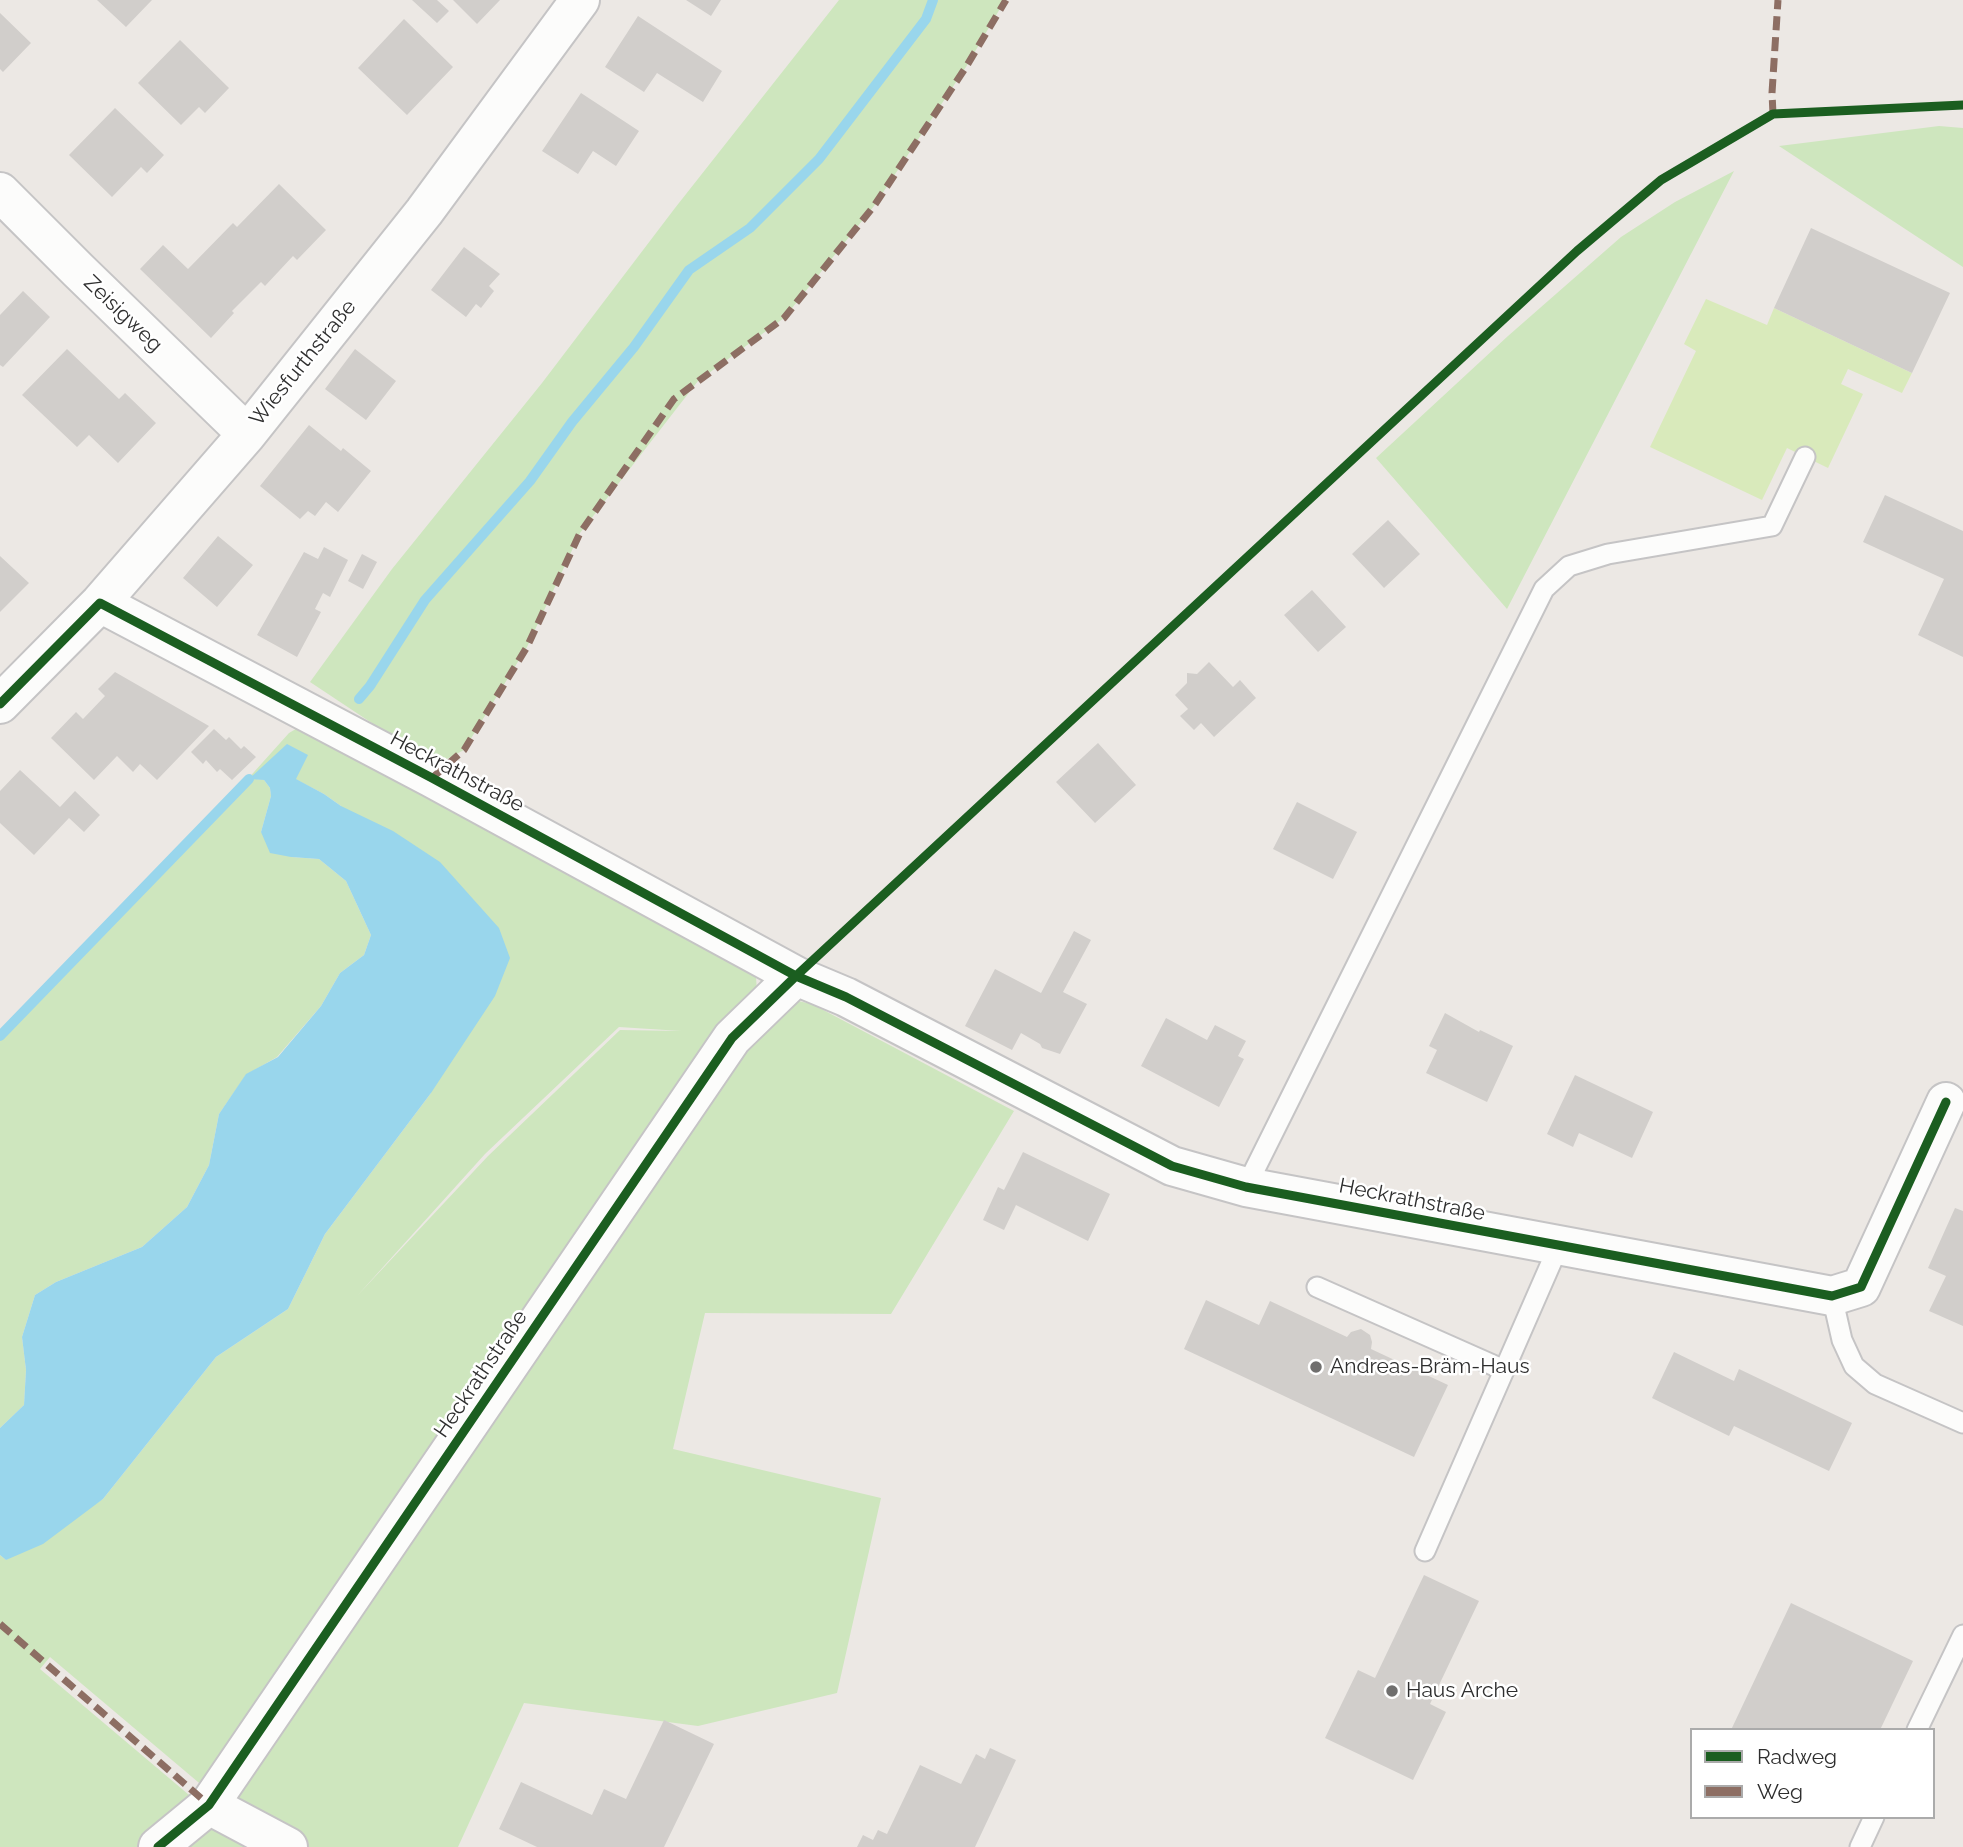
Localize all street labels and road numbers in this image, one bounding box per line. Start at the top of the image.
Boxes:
street label: Zeisigweg [78,270,168,358]
street label: Wiesfurthstraße [244,295,362,431]
street label: Heckrathstraße [386,726,528,818]
street label: Heckrathstraße [1337,1173,1487,1227]
street label: Heckrathstraße [429,1306,533,1442]

